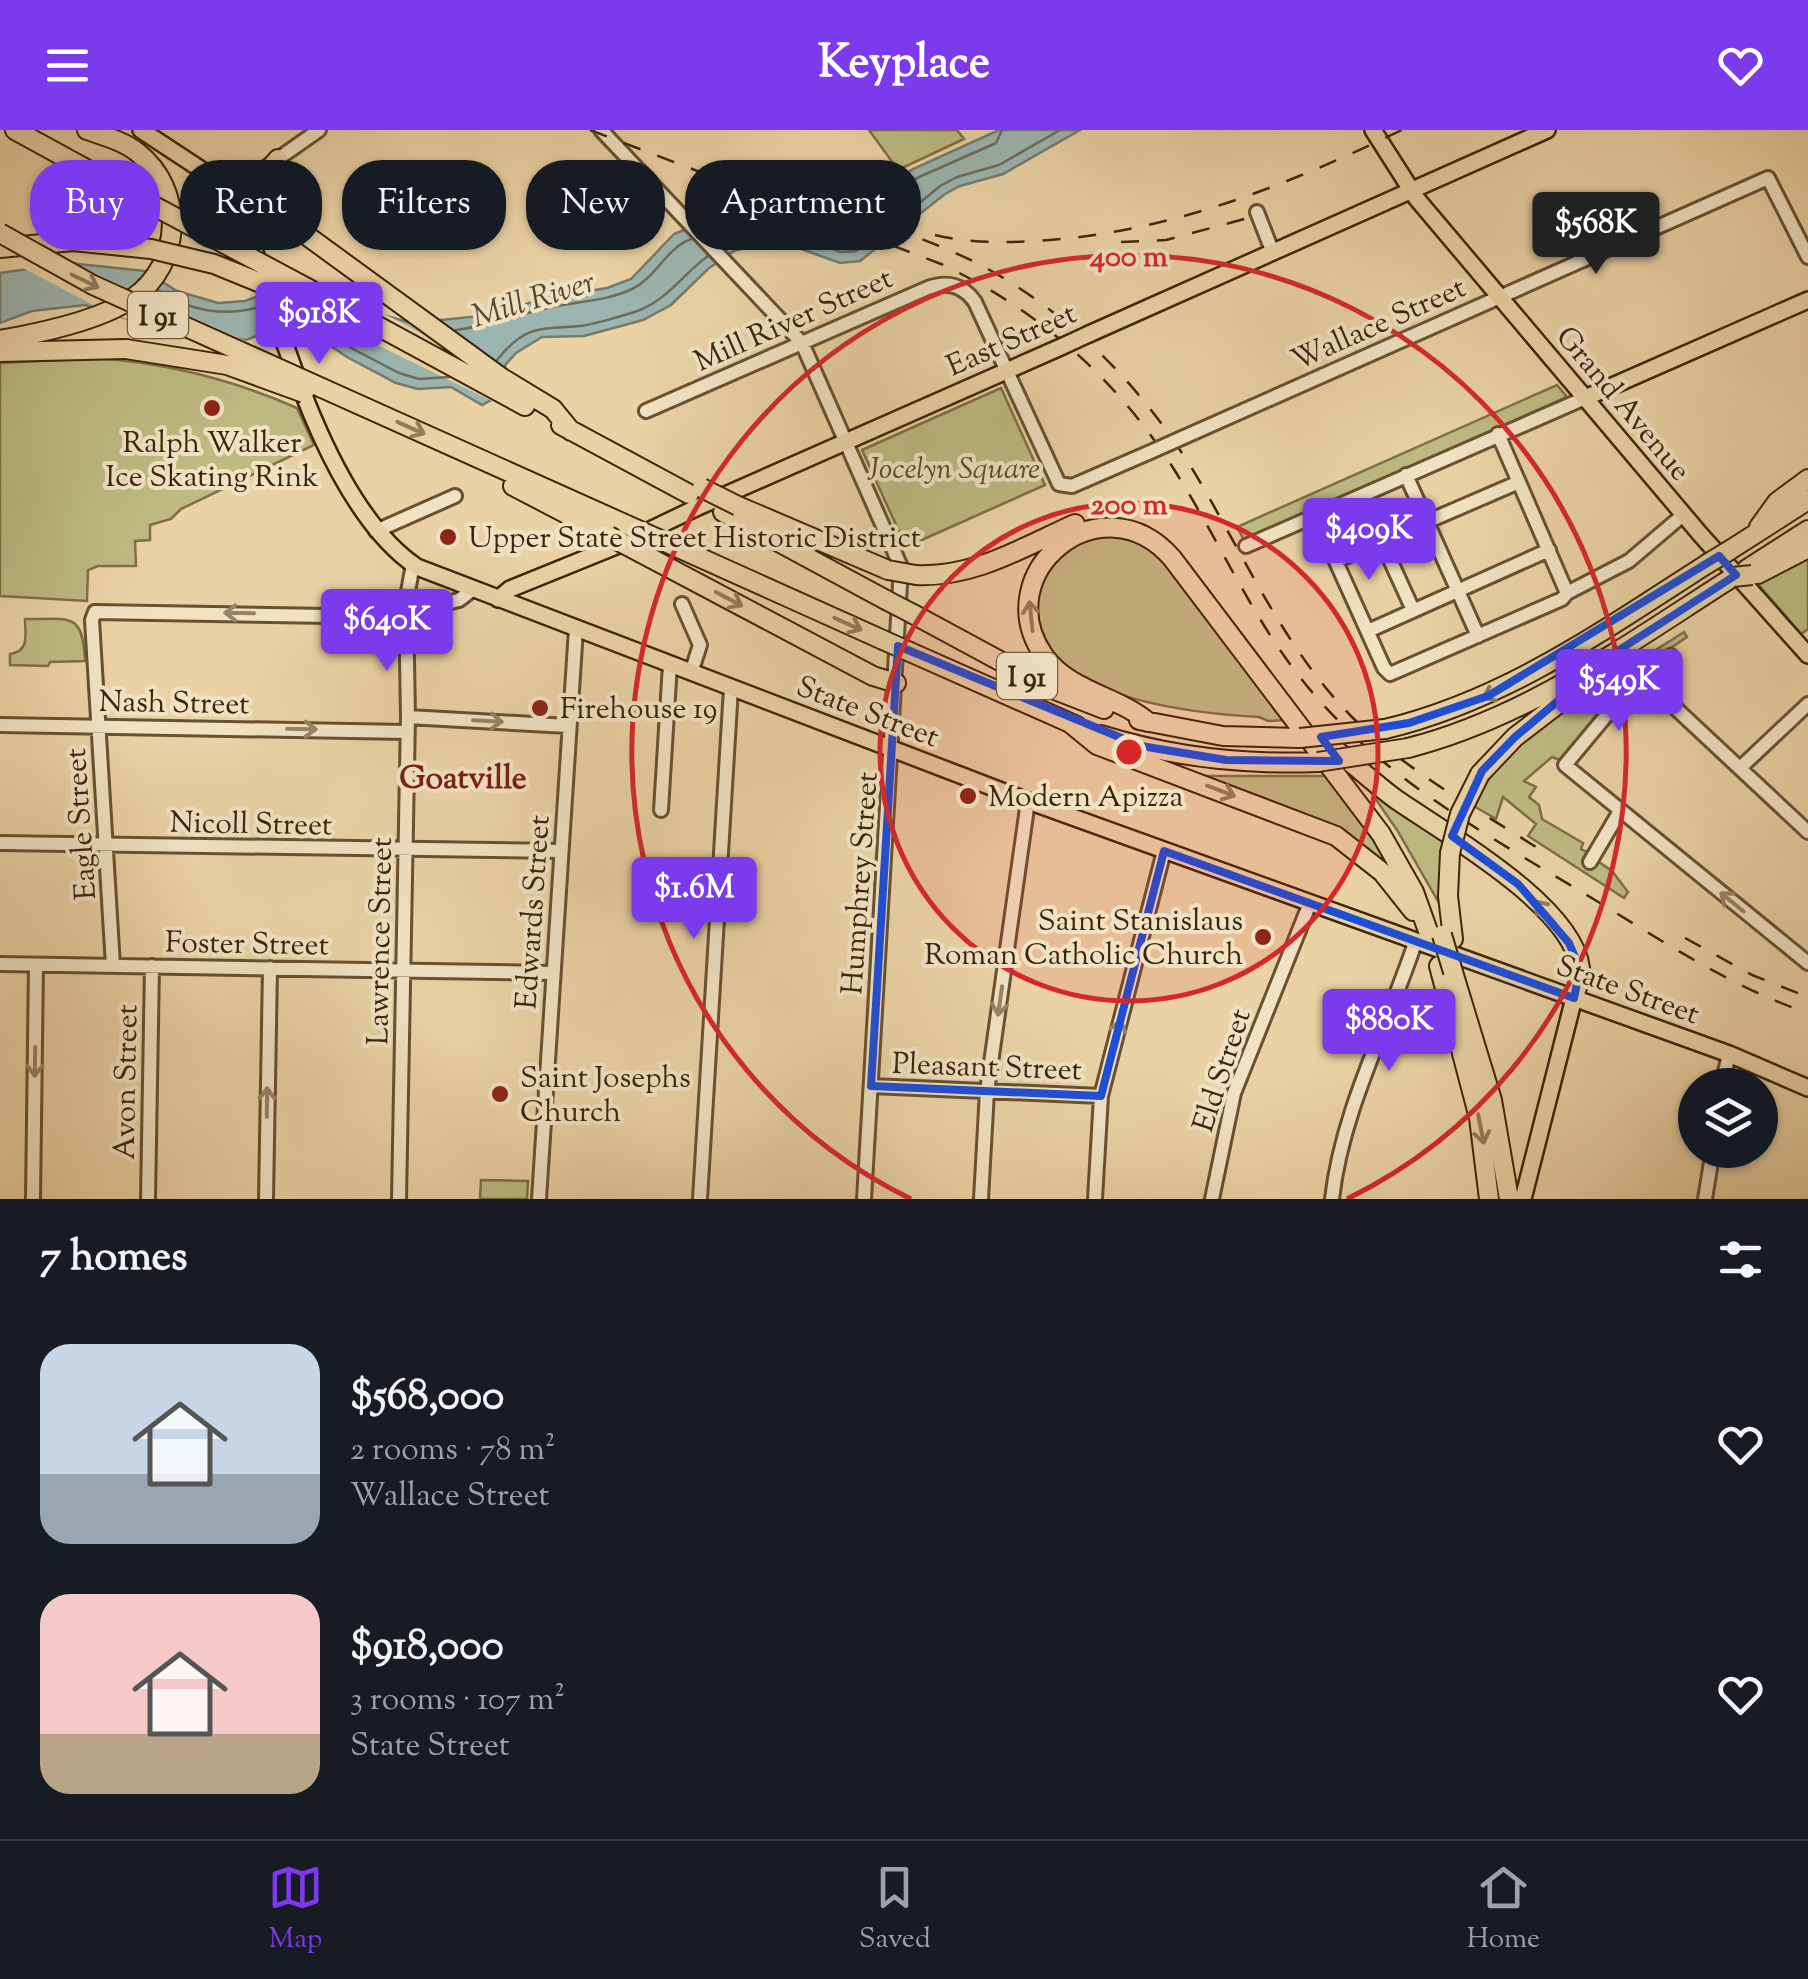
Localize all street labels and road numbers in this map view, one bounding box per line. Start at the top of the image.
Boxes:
street label: Mill River Street [688,258,900,384]
street label: Wallace Street [1285,268,1473,383]
road number: I 91 [128,292,188,338]
street label: East Street [940,294,1084,389]
street label: Grand Avenue [1544,318,1700,491]
road number: I 91 [997,653,1057,699]
street label: State Street [789,666,945,760]
street label: Nash Street [98,682,250,727]
street label: Eagle Street [56,746,109,901]
street label: Humphrey Street [832,770,891,996]
street label: Nicoll Street [169,803,333,848]
street label: Edwards Street [506,814,563,1011]
street label: Lawrence Street [358,837,405,1045]
street label: Foster Street [165,923,329,968]
street label: State Street [1549,946,1705,1037]
street label: Avon Street [105,1004,150,1160]
street label: Eld Street [1183,1004,1263,1138]
street label: Pleasant Street [891,1044,1083,1093]

